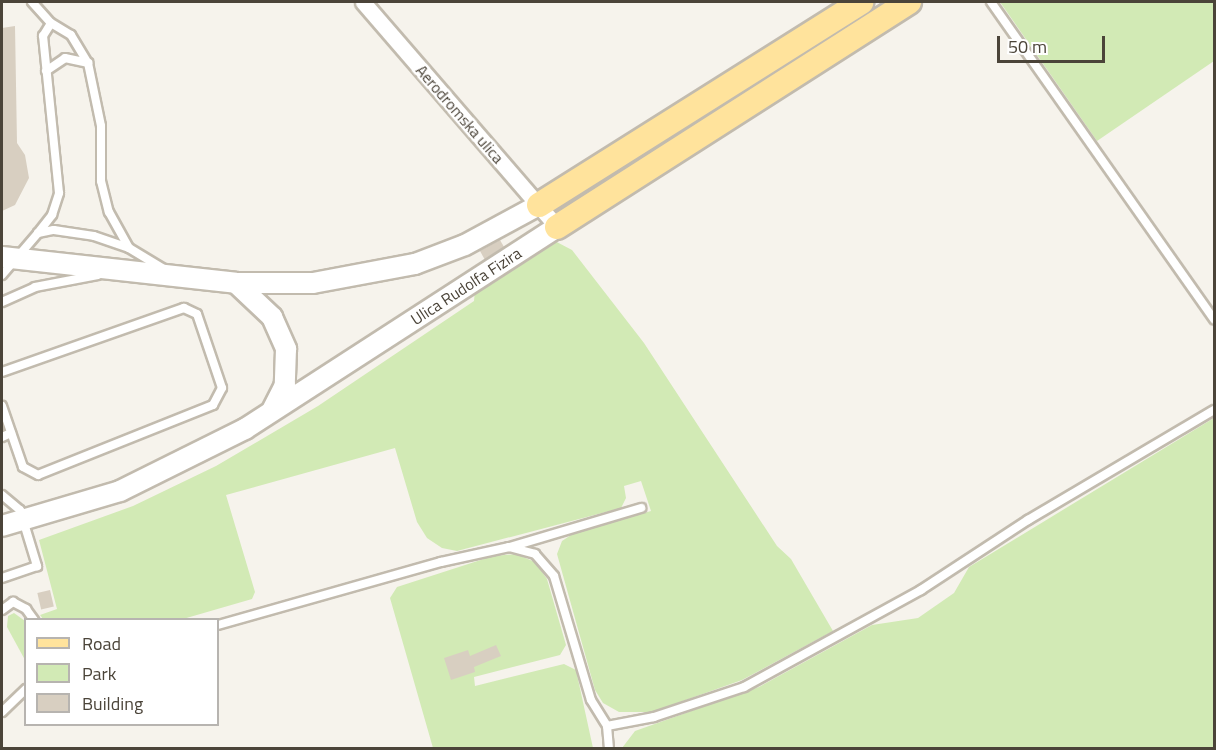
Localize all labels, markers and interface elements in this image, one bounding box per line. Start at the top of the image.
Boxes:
scale bar [1000,24,1108,62]
text: 50 m [1008,33,1047,60]
street label: Aerodromska ulica [412,61,508,167]
street label: Ulica Rudolfa Fizira [407,243,525,329]
legend [24,618,219,726]
text: Road [82,630,121,657]
text: Park [82,660,116,687]
text: Building [82,690,143,717]

